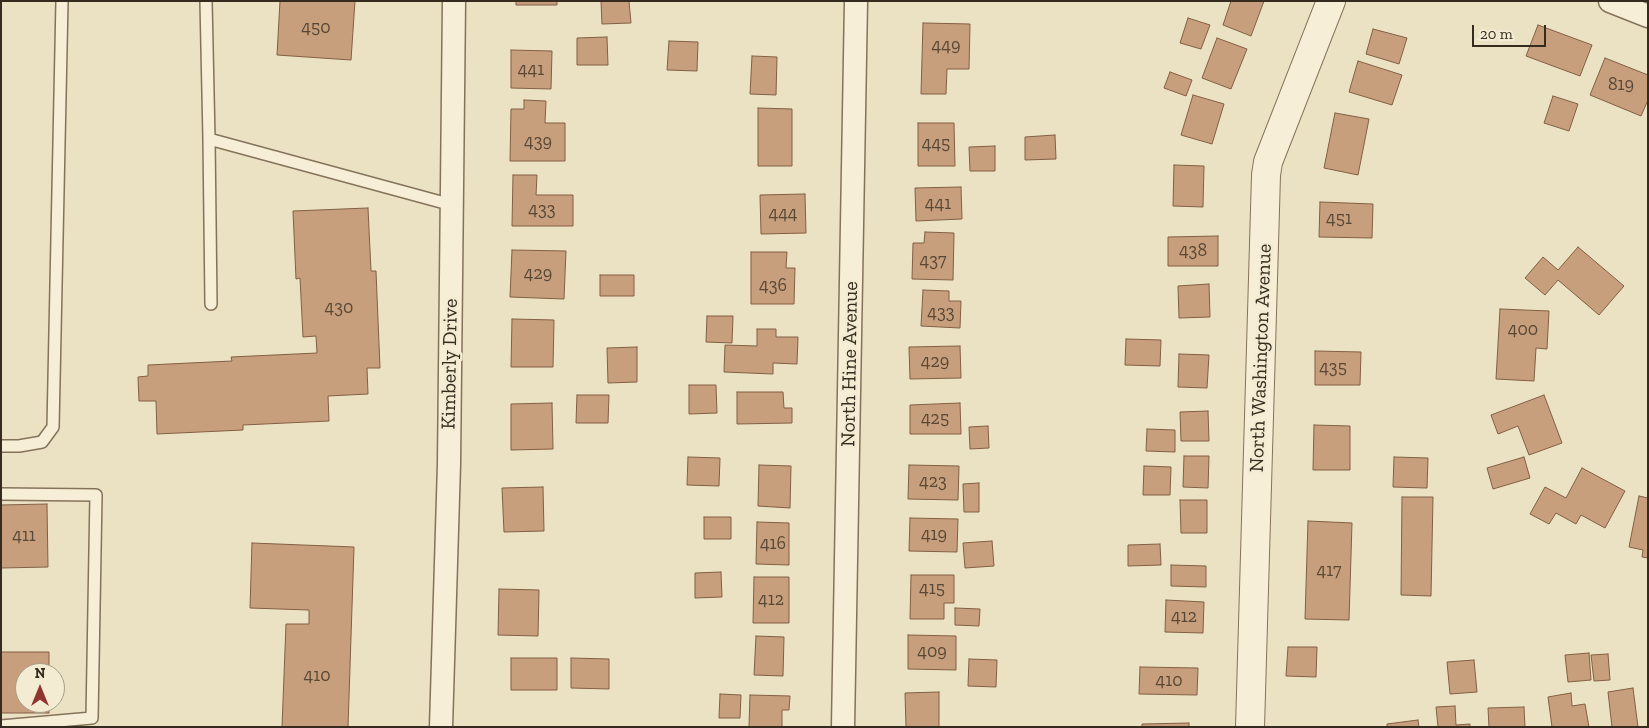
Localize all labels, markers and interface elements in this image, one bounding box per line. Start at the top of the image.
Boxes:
scale bar [1474,15,1548,47]
house number: 450 [301,17,331,39]
text: 20 m [1480,25,1513,43]
house number: 449 [932,35,960,57]
house number: 441 [518,59,544,81]
house number: 819 [1608,74,1634,96]
house number: 439 [524,131,552,153]
house number: 445 [922,133,950,155]
house number: 441 [925,193,951,215]
house number: 433 [528,199,556,221]
house number: 444 [768,203,798,225]
house number: 451 [1326,208,1352,230]
house number: 438 [1179,240,1207,262]
street label: North Washington Avenue [1245,243,1277,473]
house number: 437 [920,250,946,272]
house number: 429 [524,263,552,285]
house number: 436 [759,275,787,297]
street label: North Hine Avenue [837,281,863,447]
house number: 430 [325,297,353,319]
street label: Kimberly Drive [437,298,463,430]
house number: 433 [927,302,955,324]
house number: 400 [1508,319,1538,341]
house number: 429 [921,351,949,373]
house number: 435 [1319,357,1347,379]
house number: 425 [921,408,949,430]
house number: 423 [919,471,947,493]
house number: 419 [921,524,947,546]
house number: 411 [12,525,36,547]
house number: 416 [760,533,786,555]
house number: 417 [1317,560,1341,582]
house number: 415 [919,578,945,600]
house number: 412 [758,589,784,611]
house number: 412 [1171,606,1197,628]
house number: 409 [917,641,947,663]
north arrow [15,663,65,713]
text: N [35,665,45,682]
house number: 410 [304,665,330,687]
house number: 410 [1156,670,1182,692]

